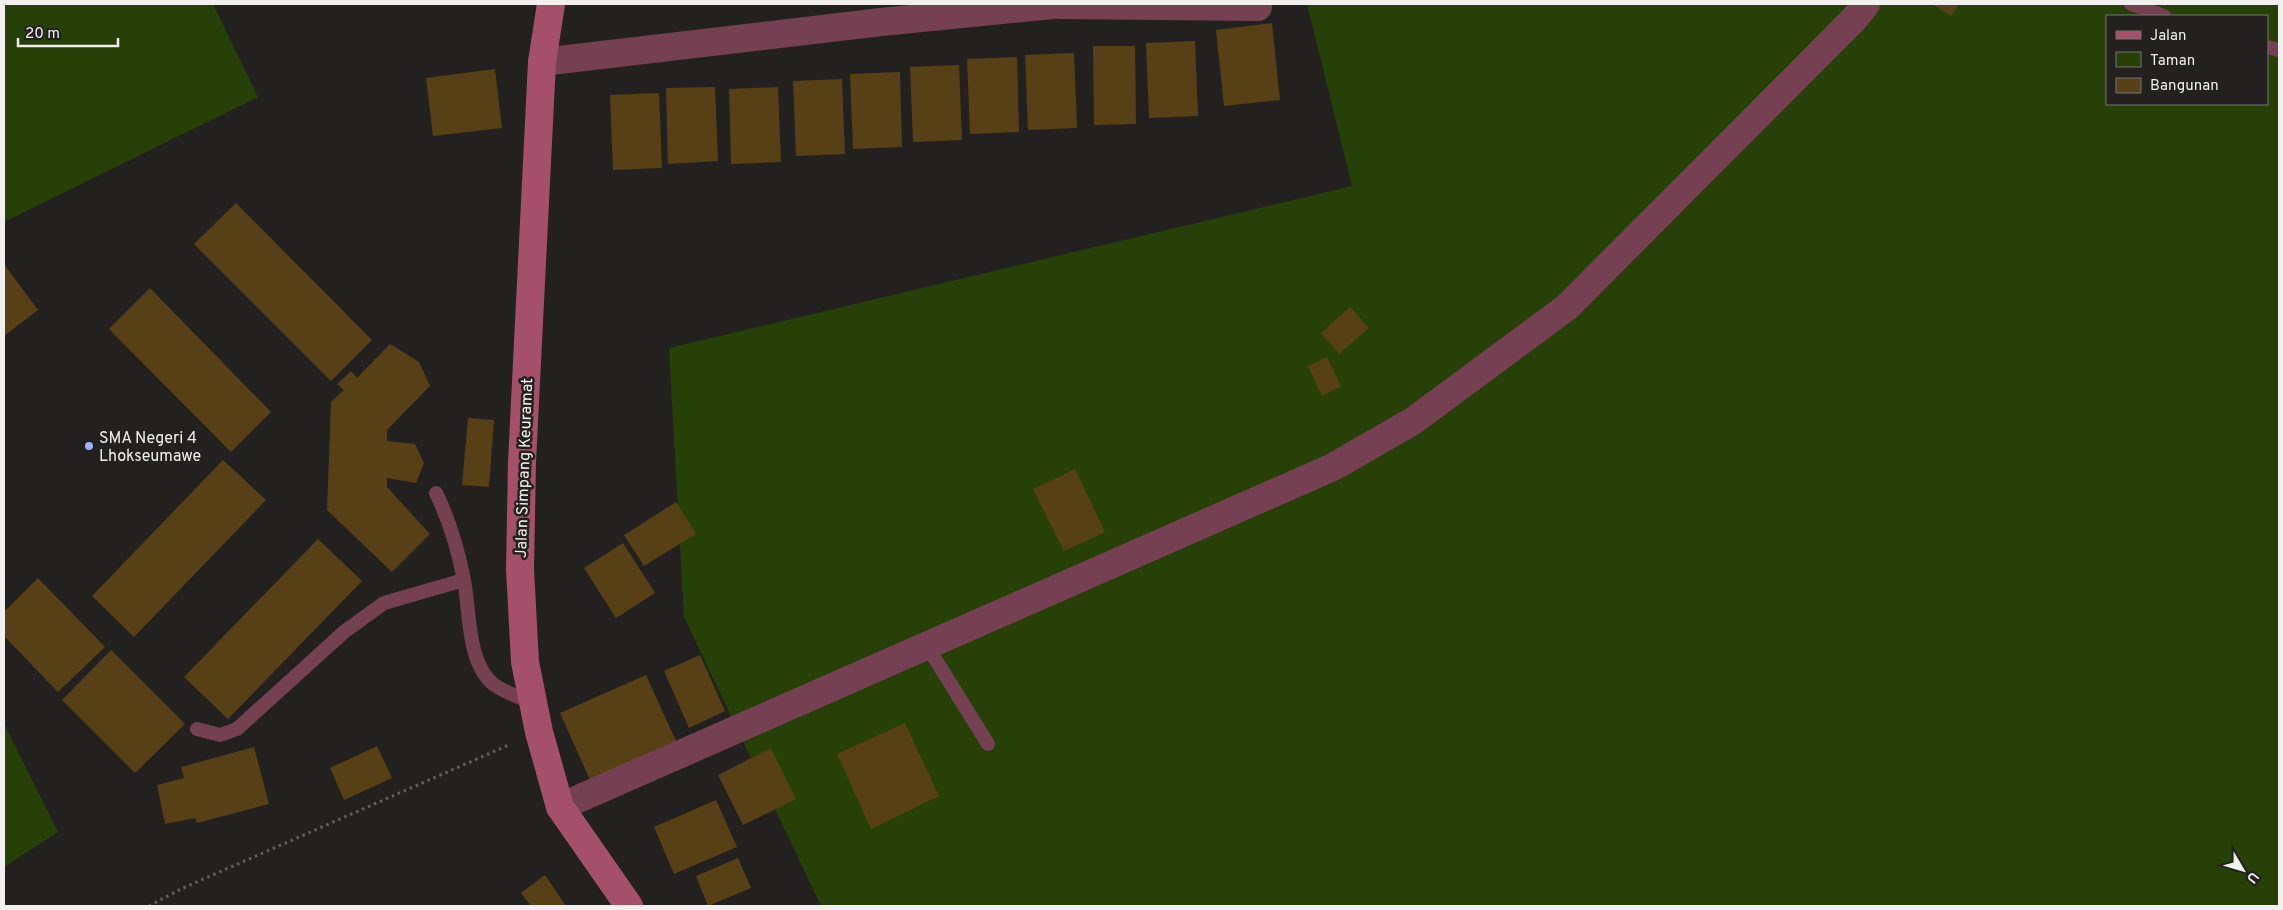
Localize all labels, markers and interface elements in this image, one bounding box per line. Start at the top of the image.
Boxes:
scale bar [18,15,118,47]
legend [2106,15,2268,105]
text: 20 m [25,25,60,44]
text: Jalan [2150,27,2187,46]
text: Taman [2150,52,2195,71]
text: Bangunan [2150,77,2219,96]
street label: Jalan Simpang Keuramat [512,378,538,559]
place label: SMA Negeri 4 Lhokseumawe [99,429,201,467]
marker: SMA Negeri 4 Lhokseumawe [83,440,95,452]
north arrow [2218,845,2268,895]
text: U [2242,868,2262,886]

